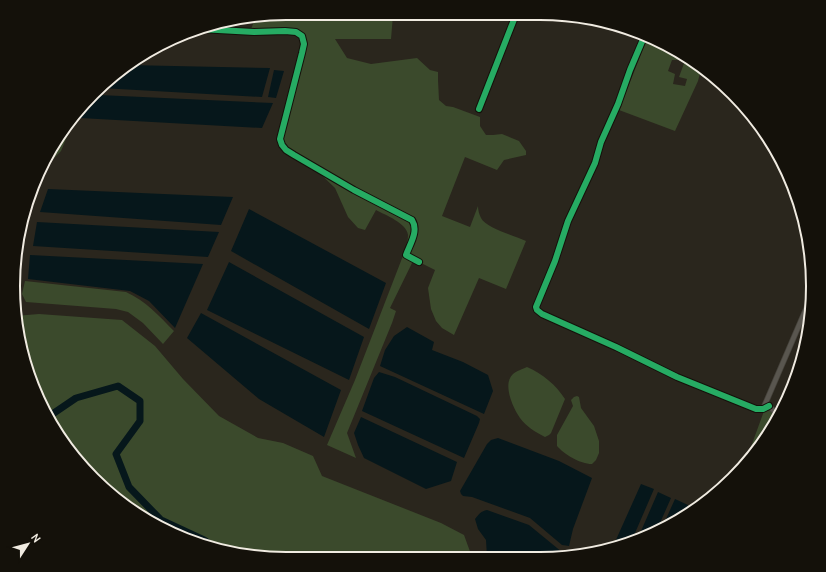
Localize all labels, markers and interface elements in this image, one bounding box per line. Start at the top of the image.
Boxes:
north arrow [8,524,48,564]
text: N [28,531,44,545]

